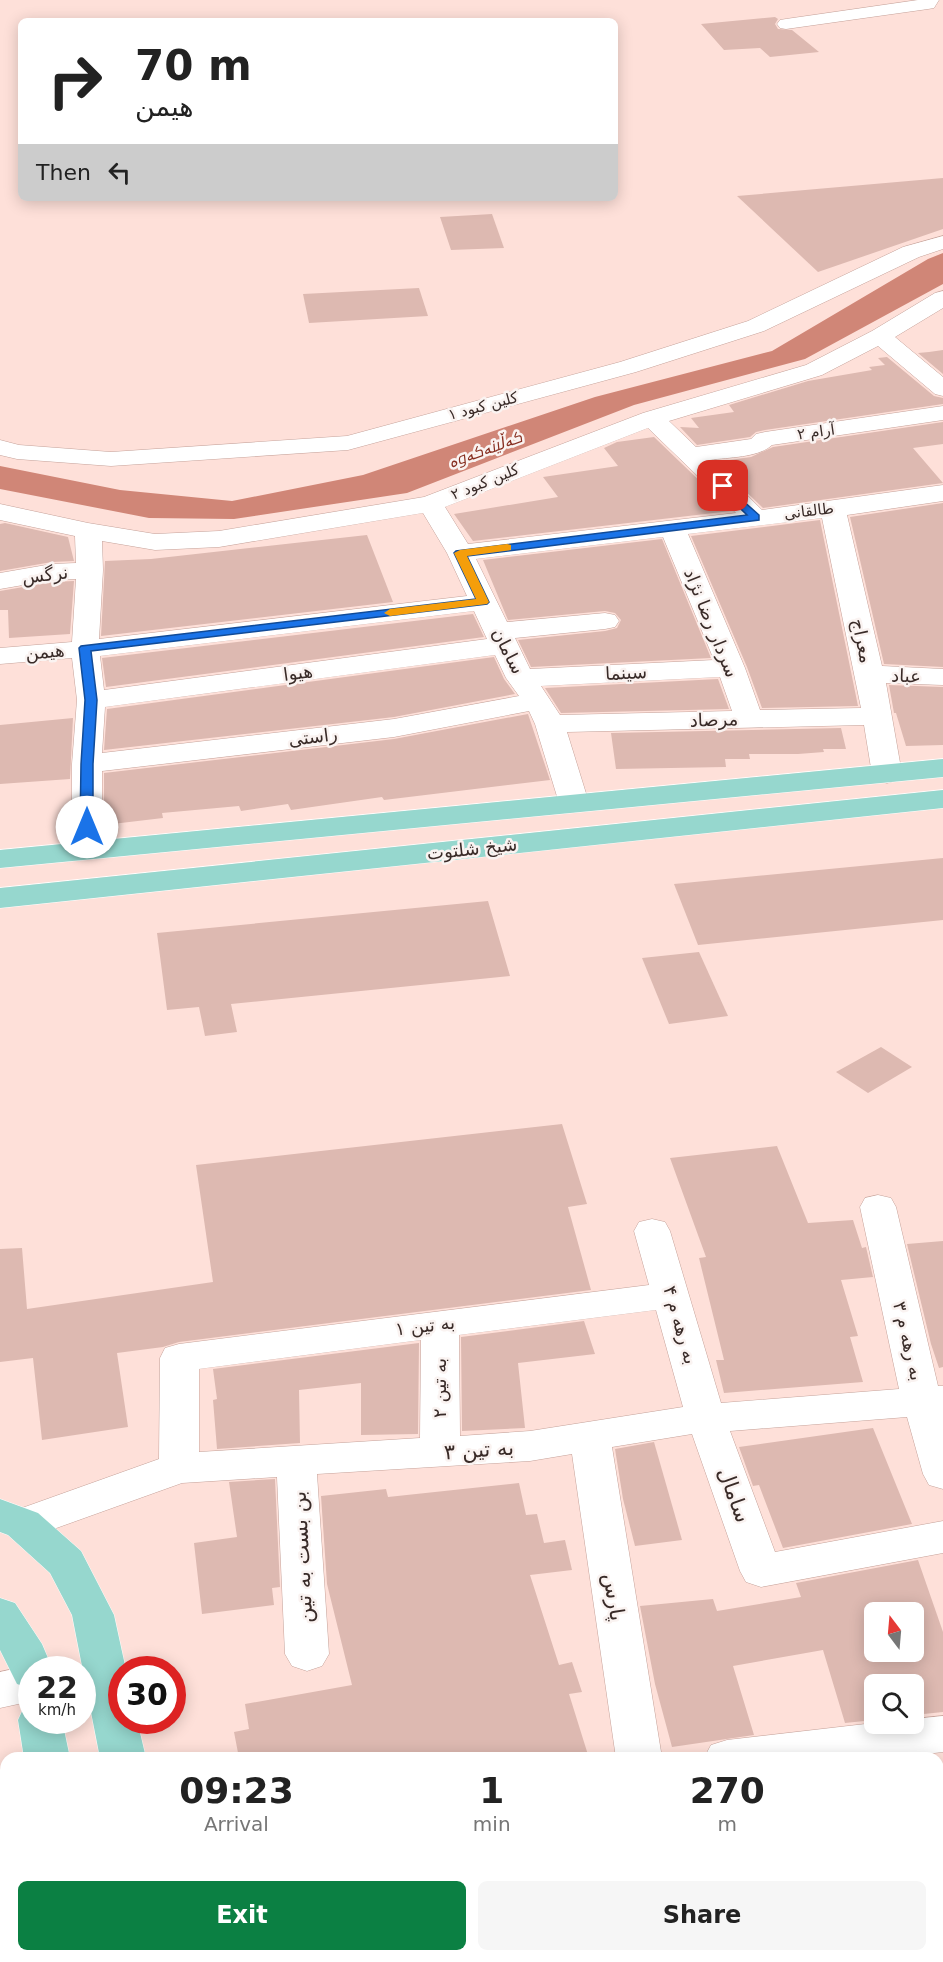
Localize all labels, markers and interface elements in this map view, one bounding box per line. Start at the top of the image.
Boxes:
text: 70 m [135,41,252,90]
icon: right [36,42,114,120]
text: هیمن [135,91,194,122]
icon: left [103,156,136,189]
text: Then [36,160,91,185]
street label: کلین کبود ۱ [446,388,521,424]
street label: آرام ۲ [796,420,837,444]
water label: کەڵینەکەوە [445,426,525,472]
street label: کلین کبود ۲ [448,460,522,504]
pin [697,460,748,511]
icon: arrive [706,469,739,502]
street label: طالقانی [783,499,835,523]
street label: نرگس [21,561,69,589]
street label: سردار رضا نژاد [679,565,743,681]
street label: معراج [847,617,877,665]
street label: سامان [488,624,529,677]
street label: هیمن [25,639,65,665]
street label: هیوا [282,660,314,686]
street label: سینما [605,661,647,684]
street label: عباد [891,664,921,687]
street label: مرصاد [689,708,739,732]
street label: راستی [287,723,339,750]
position arrow [55,795,119,859]
street label: شیخ شلتوت [426,833,518,865]
street label: به رهه م ۴ [659,1283,702,1366]
street label: به رهه م ۳ [889,1299,928,1382]
street label: به تین ۱ [394,1311,456,1341]
street label: به تین ۲ [429,1358,451,1418]
street label: به تین ۳ [443,1436,515,1464]
street label: سامال [713,1464,755,1526]
street label: بن بست به تین [287,1490,317,1624]
street label: پارس [598,1571,630,1623]
north arrow [864,1602,924,1662]
map controls [864,1602,924,1734]
speed limit sign: 30 [108,1656,186,1734]
text: 22 [36,1670,78,1705]
button: search [864,1674,924,1734]
text: km/h [38,1701,76,1719]
text: 09:23 [179,1770,294,1811]
text: 1 [479,1770,504,1811]
text: 270 [690,1770,765,1811]
text: Arrival [204,1812,269,1836]
text: min [473,1812,511,1836]
text: m [718,1812,737,1836]
button: Exit [18,1881,466,1950]
button: Share [478,1881,926,1950]

